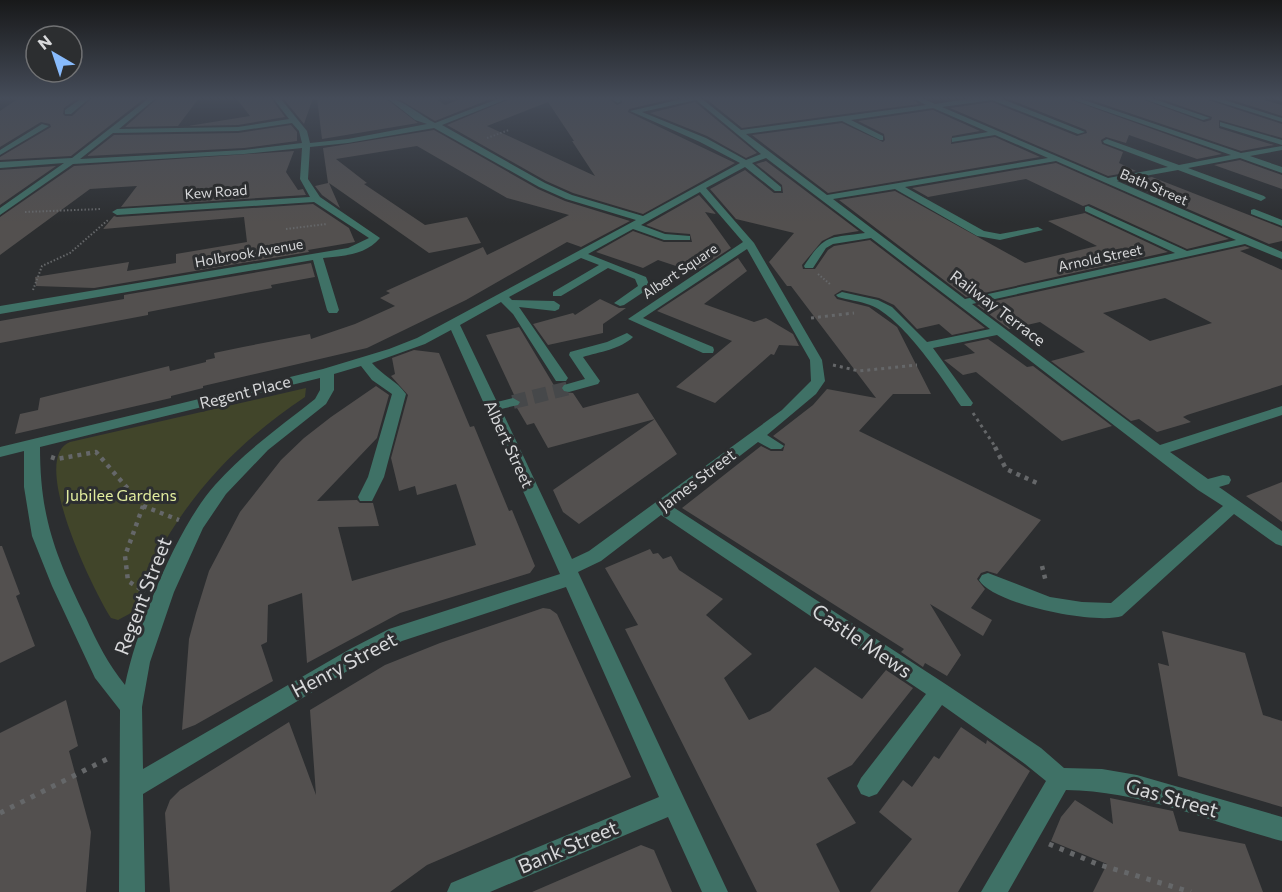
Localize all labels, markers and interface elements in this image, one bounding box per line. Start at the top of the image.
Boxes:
north arrow [24,24,84,84]
text: N [34,31,55,53]
street label: Bath Street [1118,165,1191,209]
street label: Kew Road [184,181,248,202]
street label: Holbrook Avenue [193,235,304,270]
street label: Albert Square [639,239,721,302]
street label: Arnold Street [1056,240,1144,275]
street label: Railway Terrace [947,266,1050,350]
street label: Regent Place [197,371,292,412]
street label: Albert Street [481,397,538,491]
street label: James Street [655,444,739,515]
park label: Jubilee Gardens [65,485,177,504]
street label: Regent Street [109,533,176,658]
street label: Castle Mews [808,598,917,682]
street label: Henry Street [287,626,400,702]
street label: Gas Street [1124,772,1221,822]
street label: Bank Street [514,814,621,878]

